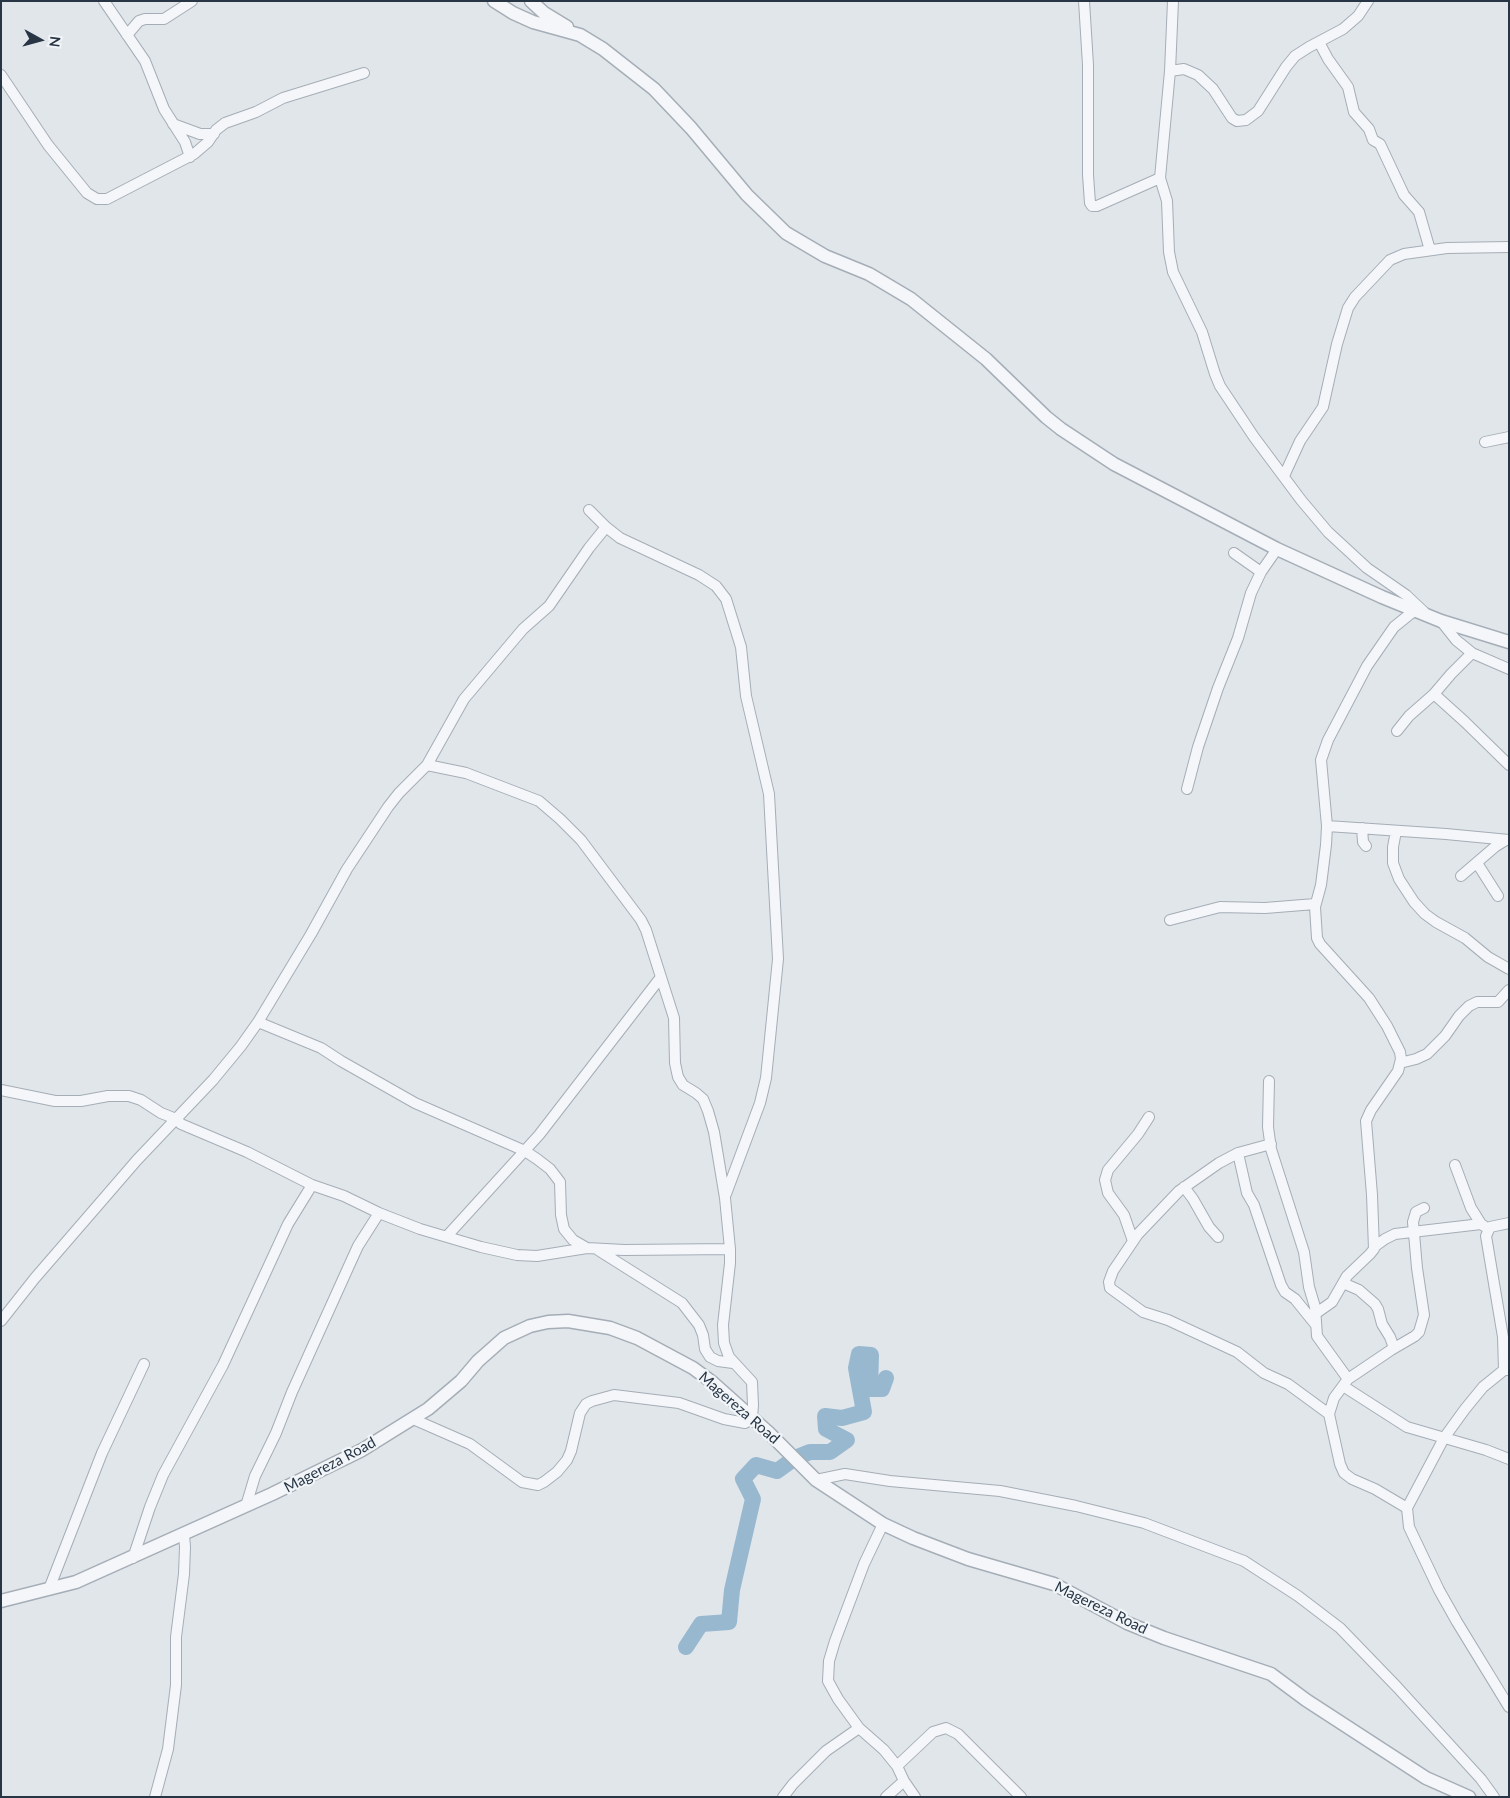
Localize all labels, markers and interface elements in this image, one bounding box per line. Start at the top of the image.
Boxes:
north arrow [15,15,65,65]
text: N [46,35,64,48]
street label: Magereza Road [695,1368,783,1448]
street label: Magereza Road [281,1433,379,1497]
street label: Magereza Road [1052,1578,1150,1638]

